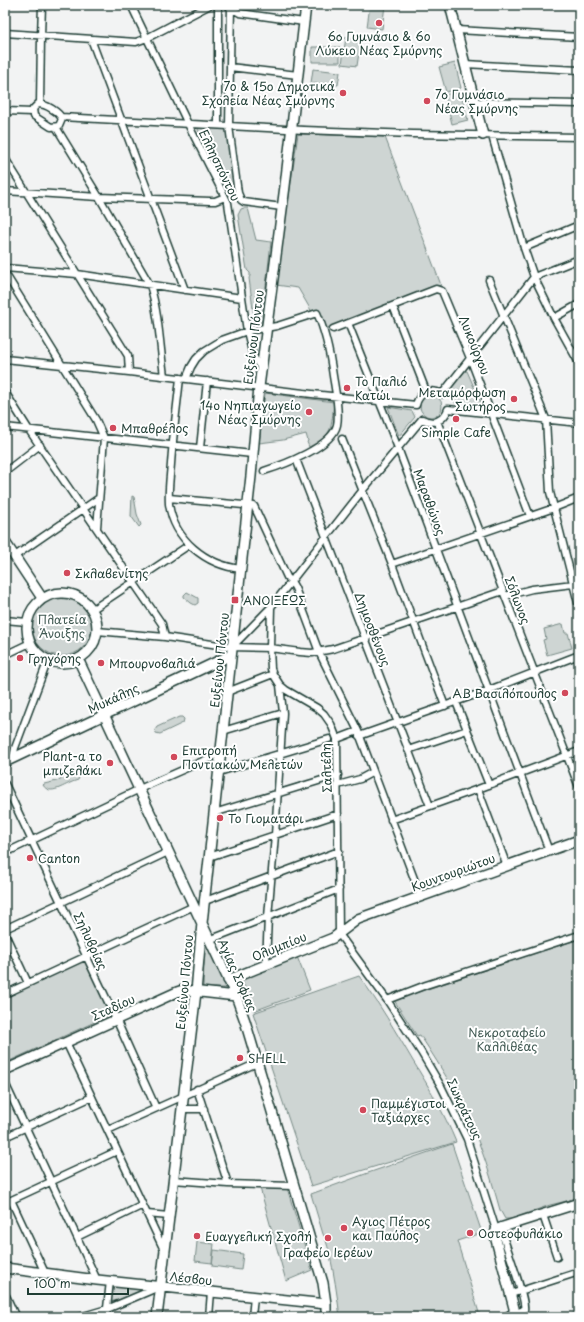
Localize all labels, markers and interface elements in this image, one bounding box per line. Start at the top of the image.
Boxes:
marker: 6ο Γυμνάσιο & 6ο Λύκειο Νέας Σμύρνης [374,18,384,28]
place label: 6ο Γυμνάσιο & 6ο Λύκειο Νέας Σμύρνης [316,27,442,59]
place label: 7ο & 15ο Δημοτικά Σχολεία Νέας Σμύρνης [202,77,335,109]
place label: 7ο Γυμνάσιο Νέας Σμύρνης [435,85,518,117]
marker: 7ο & 15ο Δημοτικά Σχολεία Νέας Σμύρνης [338,88,348,98]
marker: 7ο Γυμνάσιο Νέας Σμύρνης [422,96,432,106]
street label: Ελλησπόντου [195,126,245,204]
street label: Ευξείνου Πόντου [238,288,268,385]
street label: Λυκούργου [455,313,495,378]
place label: Το Παλιό Κατώι [355,372,408,404]
marker: Το Παλιό Κατώι [342,383,352,393]
place label: Μεταμόρφωση Σωτήρος [419,383,506,415]
marker: Μεταμόρφωση Σωτήρος [509,394,519,404]
place label: 14ο Νηπιαγωγείο Νέας Σμύρνης [200,396,301,428]
marker: 14ο Νηπιαγωγείο Νέας Σμύρνης [304,407,314,417]
marker: Simple Cafe [451,414,461,424]
place label: Μπαθρέλος [121,419,188,437]
marker: Μπαθρέλος [108,423,118,433]
place label: Simple Cafe [421,423,491,441]
street label: Μαραθώνος [410,466,450,538]
place label: Σκλαβενίτης [75,564,149,582]
marker: Σκλαβενίτης [62,568,72,578]
street label: Σόλωνος [501,573,535,627]
street label: Δημοσθένους [351,589,395,669]
place label: ΑΝΟΙΞΕΩΣ [243,591,306,609]
marker: ΑΝΟΙΞΕΩΣ [230,595,240,605]
park label: Πλατεία Άνοιξης [37,610,87,642]
street label: Ευξείνου Πόντου [205,612,233,708]
place label: Γρηγόρης [28,649,81,667]
marker: Γρηγόρης [15,653,25,663]
place label: Μπουρνοβαλιά [109,654,196,672]
marker: Μπουρνοβαλιά [96,658,106,668]
street label: Μυκάλης [85,678,141,718]
place label: ΑΒ Βασιλόπουλος [453,684,557,702]
marker: ΑΒ Βασιλόπουλος [560,688,570,698]
place label: Επιτροπή Ποντιακών Μελετών [182,741,303,773]
street label: Σαλτέλη [316,743,336,793]
place label: Plant-a το μπιζελάκι [43,747,103,779]
marker: Επιτροπή Ποντιακών Μελετών [169,752,179,762]
marker: Plant-a το μπιζελάκι [105,758,115,768]
place label: Το Γιοματάρι [228,809,304,827]
marker: Το Γιοματάρι [215,813,225,823]
street label: Κουντουριώτου [408,848,498,896]
place label: Canton [38,849,80,867]
marker: Canton [25,853,35,863]
street label: Σηλυβρίας [70,909,112,973]
street label: Ολυμπίου [249,927,309,965]
street label: Ευξείνου Πόντου [171,934,197,1030]
street label: Αγίας Σοφίας [214,935,262,1015]
street label: Σταδίου [88,989,138,1025]
park label: Νεκροταφείο Καλλιθέας [468,1023,546,1055]
place label: SHELL [248,1049,286,1067]
marker: SHELL [235,1053,245,1063]
street label: Σωκράτους [443,1075,487,1143]
place label: Παμμέγιστοι Ταξιάρχες [371,1094,447,1126]
marker: Παμμέγιστοι Ταξιάρχες [358,1105,368,1115]
place label: Αγιος Πέτρος και Παύλος [352,1212,430,1244]
marker: Αγιος Πέτρος και Παύλος [339,1223,349,1233]
place label: Οστεοφυλάκιο [478,1224,563,1242]
place label: Ευαγγελική Σχολή [205,1227,312,1245]
marker: Οστεοφυλάκιο [465,1228,475,1238]
marker: Ευαγγελική Σχολή [192,1231,202,1241]
marker: Γραφείο Ιερέων [323,1233,333,1243]
place label: Γραφείο Ιερέων [283,1243,373,1261]
street label: Λέσβου [169,1267,213,1289]
scale bar [28,1270,128,1296]
text: 100 m [34,1274,71,1292]

